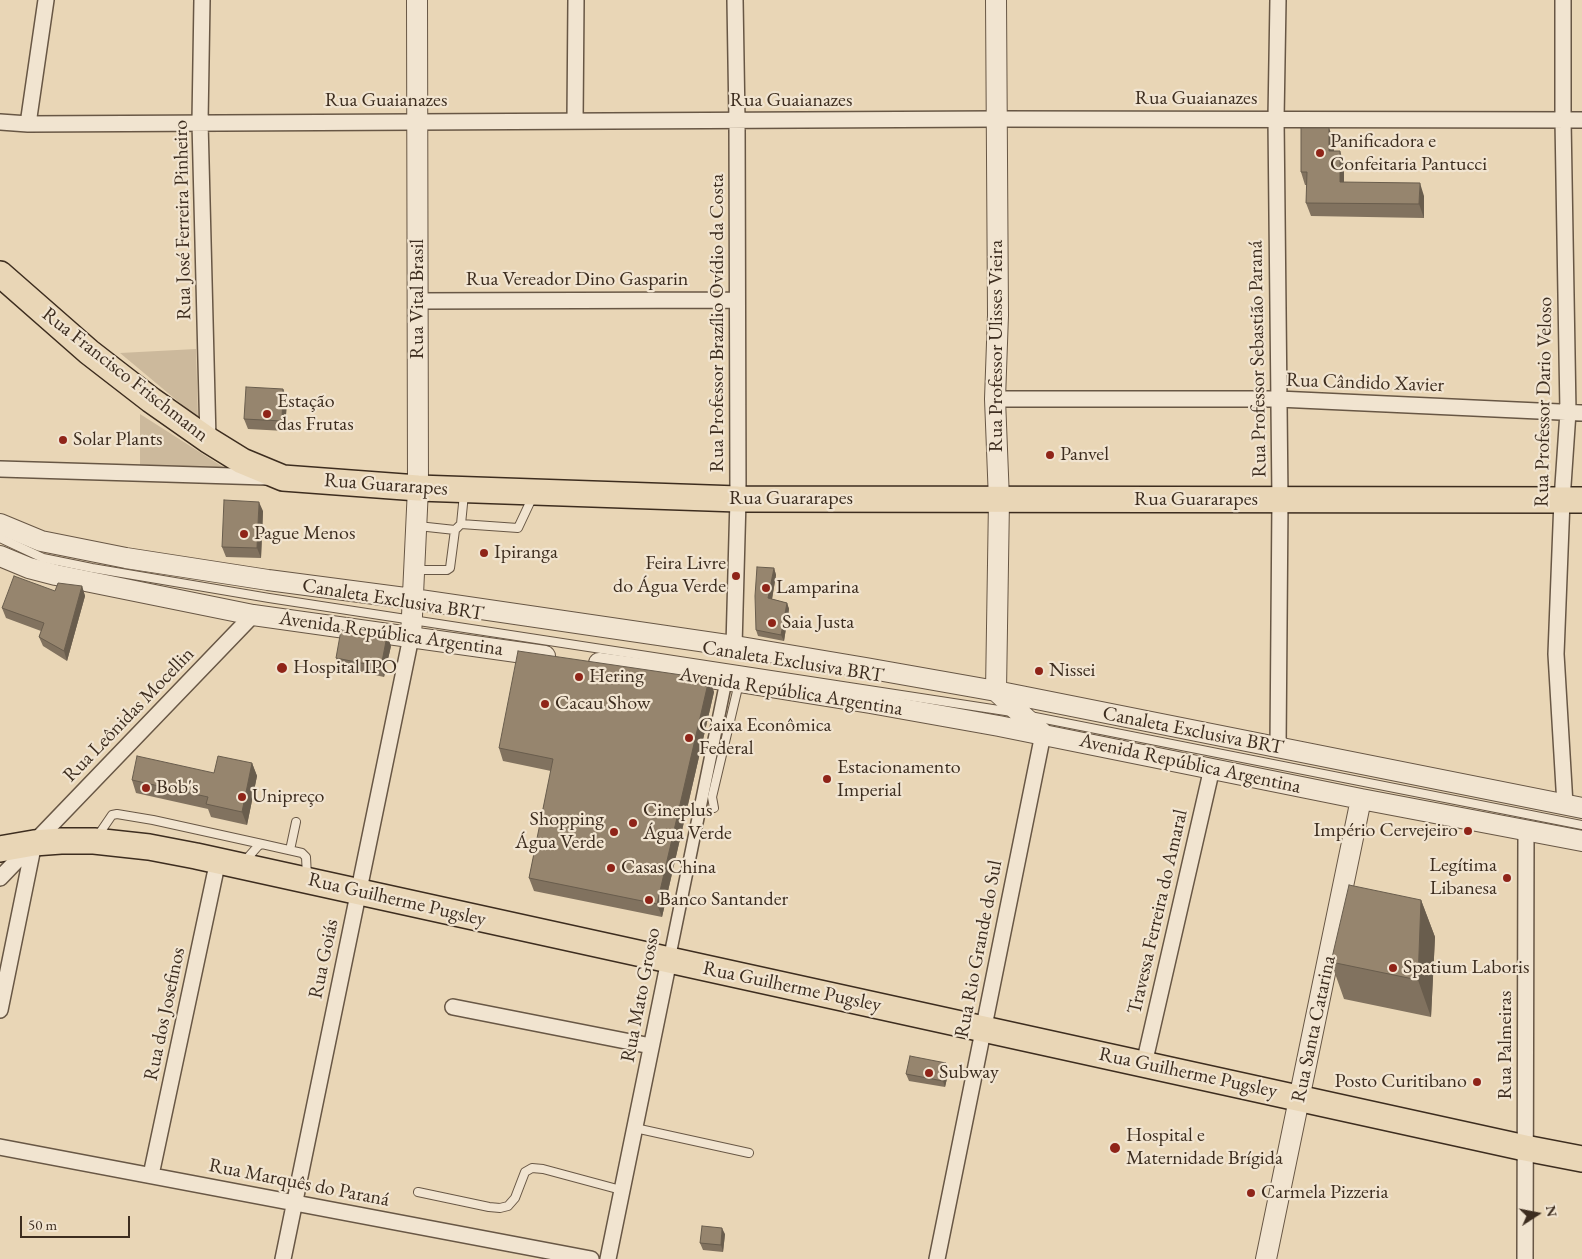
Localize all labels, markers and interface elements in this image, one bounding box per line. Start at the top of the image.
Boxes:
street label: Rua Guaianazes [1135,87,1257,111]
street label: Rua Guaianazes [325,89,447,113]
street label: Rua Guaianazes [730,89,852,113]
street label: Rua José Ferreira Pinheiro [169,120,197,320]
place label: Panificadora e Confeitaria Pantucci [1330,130,1487,177]
marker: Panificadora e Confeitaria Pantucci [1314,147,1326,159]
street label: Rua Professor Brazílio Ovídio da Costa [706,174,730,472]
street label: Rua Vital Brasil [406,239,430,359]
street label: Rua Professor Ulisses Vieira [985,240,1009,452]
street label: Rua Professor Sebastião Paraná [1244,240,1272,478]
street label: Rua Vereador Dino Gasparin [466,268,688,292]
street label: Rua Professor Dario Veloso [1530,297,1558,507]
street label: Rua Francisco Frischmann [37,303,213,447]
street label: Rua Cândido Xavier [1285,368,1445,398]
place label: Estação das Frutas [277,390,354,437]
marker: Estação das Frutas [261,408,273,420]
place label: Solar Plants [73,428,162,452]
marker: Solar Plants [57,434,69,446]
place label: Panvel [1060,443,1109,467]
marker: Panvel [1044,449,1056,461]
street label: Rua Guararapes [323,469,449,501]
street label: Rua Guararapes [729,487,853,511]
street label: Rua Guararapes [1134,488,1258,512]
place label: Pague Menos [254,522,355,546]
marker: Pague Menos [238,528,250,540]
place label: Ipiranga [494,541,558,565]
marker: Ipiranga [478,547,490,559]
place label: Feira Livre do Água Verde [613,552,726,599]
marker: Feira Livre do Água Verde [730,570,742,582]
street label: Canaleta Exclusiva BRT [300,574,486,626]
place label: Lamparina [776,576,859,600]
marker: Lamparina [760,582,772,594]
street label: Avenida República Argentina [277,606,505,662]
place label: Saia Justa [782,611,854,635]
marker: Saia Justa [766,617,778,629]
street label: Canaleta Exclusiva BRT [700,636,886,688]
street label: Rua Leônidas Mocellin [59,643,199,787]
place label: Hospital IPO [293,656,397,680]
place label: Nissei [1049,659,1095,683]
marker: Hospital IPO [275,661,289,675]
street label: Avenida República Argentina [678,662,904,722]
place label: Hering [589,665,644,689]
marker: Nissei [1033,665,1045,677]
marker: Hering [573,671,585,683]
place label: Cacau Show [555,692,650,716]
marker: Cacau Show [539,698,551,710]
street label: Canaleta Exclusiva BRT [1101,702,1285,760]
place label: Caixa Econômica Federal [699,714,832,761]
street label: Avenida República Argentina [1077,729,1303,799]
marker: Caixa Econômica Federal [683,732,695,744]
place label: Estacionamento Imperial [837,756,961,803]
marker: Estacionamento Imperial [821,773,833,785]
place label: Bob's [156,776,198,800]
marker: Bob's [140,782,152,794]
place label: Unipreço [252,785,325,809]
marker: Unipreço [236,791,248,803]
place label: Cineplus Água Verde [643,799,732,846]
street label: Travessa Ferreira do Amaral [1123,807,1193,1017]
place label: Shopping Água Verde [515,808,604,855]
marker: Cineplus Água Verde [627,817,639,829]
place label: Império Cervejeiro [1313,819,1458,843]
marker: Império Cervejeiro [1462,825,1474,837]
marker: Shopping Água Verde [608,826,620,838]
place label: Legítima Libanesa [1429,854,1497,901]
place label: Casas China [621,856,716,880]
street label: Rua Rio Grande do Sul [950,858,1008,1040]
marker: Casas China [605,862,617,874]
street label: Rua Guilherme Pugsley [306,868,488,932]
marker: Legítima Libanesa [1501,872,1513,884]
place label: Banco Santander [659,888,788,912]
marker: Banco Santander [643,894,655,906]
street label: Rua Goiás [304,917,344,1001]
street label: Rua Mato Grosso [616,926,666,1064]
street label: Rua dos Josefinos [139,945,191,1083]
street label: Rua Santa Catarina [1287,953,1341,1105]
street label: Rua Guilherme Pugsley [701,956,883,1018]
place label: Spatium Laboris [1403,956,1529,980]
marker: Spatium Laboris [1387,962,1399,974]
street label: Rua Palmeiras [1494,991,1518,1099]
street label: Rua Guilherme Pugsley [1097,1042,1279,1104]
place label: Subway [939,1061,999,1085]
marker: Subway [923,1067,935,1079]
place label: Posto Curitibano [1335,1070,1467,1094]
marker: Posto Curitibano [1471,1076,1483,1088]
place label: Hospital e Maternidade Brígida [1126,1124,1283,1171]
marker: Hospital e Maternidade Brígida [1108,1141,1122,1155]
street label: Rua Marquês do Paraná [207,1154,391,1212]
place label: Carmela Pizzeria [1261,1181,1388,1205]
marker: Carmela Pizzeria [1245,1187,1257,1199]
north arrow [1512,1189,1562,1239]
text: N [1542,1204,1562,1218]
scale bar [22,1206,132,1238]
text: 50 m [28,1215,57,1234]

